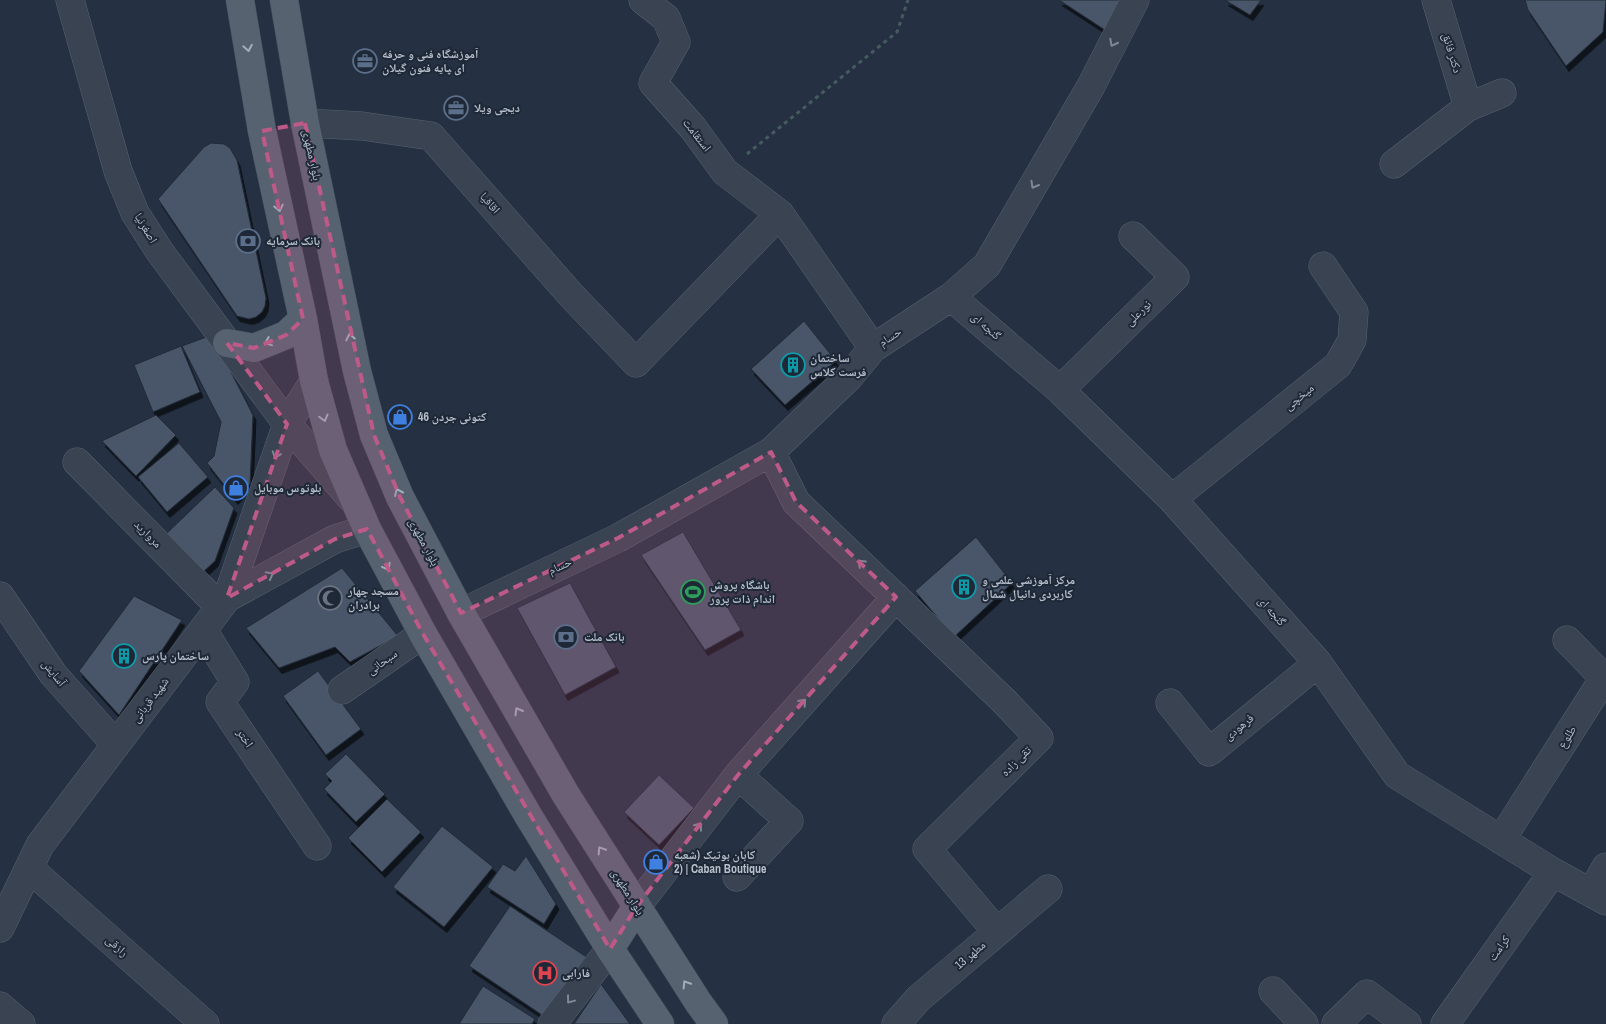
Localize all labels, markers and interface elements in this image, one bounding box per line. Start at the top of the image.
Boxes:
street label: دکتر فائق [1438,31,1466,75]
one-way arrow [1109,38,1119,47]
one-way arrow [243,44,253,52]
place label: آموزشگاه فنی و حرفه ای ‍پایه فنون گیلان [382,46,479,76]
office icon: آموزشگاه فنی و حرفه ای ‍پایه فنون گیلان [352,48,378,74]
office icon: دیجی ویلا [443,95,469,121]
place label: دیجی ویلا [474,100,520,116]
street label: استقامت [679,115,715,155]
street label: بلوار مطهری [299,128,325,182]
one-way arrow [1030,180,1040,189]
street label: اقاقیا [476,189,504,217]
one-way arrow [273,203,284,212]
street label: اصغرنیا [131,210,161,246]
bank icon: بانک سرمایه [235,228,261,254]
place label: بانک سرمایه [266,233,320,249]
street label: نورعلی [1121,297,1155,329]
street label: گنجه ای [968,309,1004,343]
street label: حسام [875,323,905,350]
one-way arrow [345,332,356,341]
one-way arrow [264,336,273,347]
place label: ساختمان فرست کلاس [810,350,866,380]
building icon: ساختمان فرست کلاس [780,352,806,378]
street label: میخچی [1281,380,1317,414]
shop icon: کتونی جردن 46 [387,404,413,430]
place label: کتونی جردن 46 [418,409,487,425]
one-way arrow [319,413,329,421]
one-way arrow [272,450,282,459]
shop icon: بلوتوس موبایل [223,475,249,501]
place label: بلوتوس موبایل [254,480,321,496]
one-way arrow [393,488,404,497]
street label: بلوار مطهری [405,515,443,569]
street label: مروارید [131,517,165,551]
street label: حسام [546,553,575,578]
one-way arrow [857,560,866,569]
one-way arrow [381,562,391,571]
one-way arrow [265,571,274,581]
place label: مرکز آموزشی علمی و کاربردی دانیال شمال [982,572,1075,602]
building icon: مرکز آموزشی علمی و کاربردی دانیال شمال [951,574,977,600]
place label: باشگاه پروش اندام ذات پرور [709,577,775,607]
sports icon: باشگاه پروش اندام ذات پرور [680,579,706,605]
place label: مسجد چهار برادران [347,583,399,613]
mosque icon: مسجد چهار برادران [317,585,343,611]
street label: گنجه ای [1254,593,1290,629]
bank icon: بانک ملت [553,624,579,650]
place label: بانک ملت [584,629,624,645]
building icon: ساختمان پارس [111,643,137,669]
street label: سبحانی [363,646,401,678]
place label: ساختمان پارس [142,648,209,664]
street label: آسایش [38,656,70,691]
street label: شهید قربانی [128,674,172,726]
one-way arrow [797,698,806,707]
one-way arrow [514,707,524,716]
street label: فرهودی [1221,710,1257,744]
street label: طلوع [1554,723,1580,751]
street label: اختر [232,725,257,751]
street label: تقی زاده [997,742,1035,780]
one-way arrow [693,823,701,832]
one-way arrow [598,847,608,856]
place label: کابان بوتیک (شعبه 2) | Caban Boutique [674,847,767,877]
shop icon: کابان بوتیک (شعبه 2) | Caban Boutique [643,849,669,875]
street label: بلوار مطهری [607,866,649,918]
street label: رازقی [102,932,132,961]
street label: کرامت [1484,932,1514,964]
street label: مطهر 13 [951,937,989,973]
hospital icon: فارابی [532,960,558,986]
place label: فارابی [562,965,590,981]
one-way arrow [683,980,692,990]
one-way arrow [568,994,576,1003]

